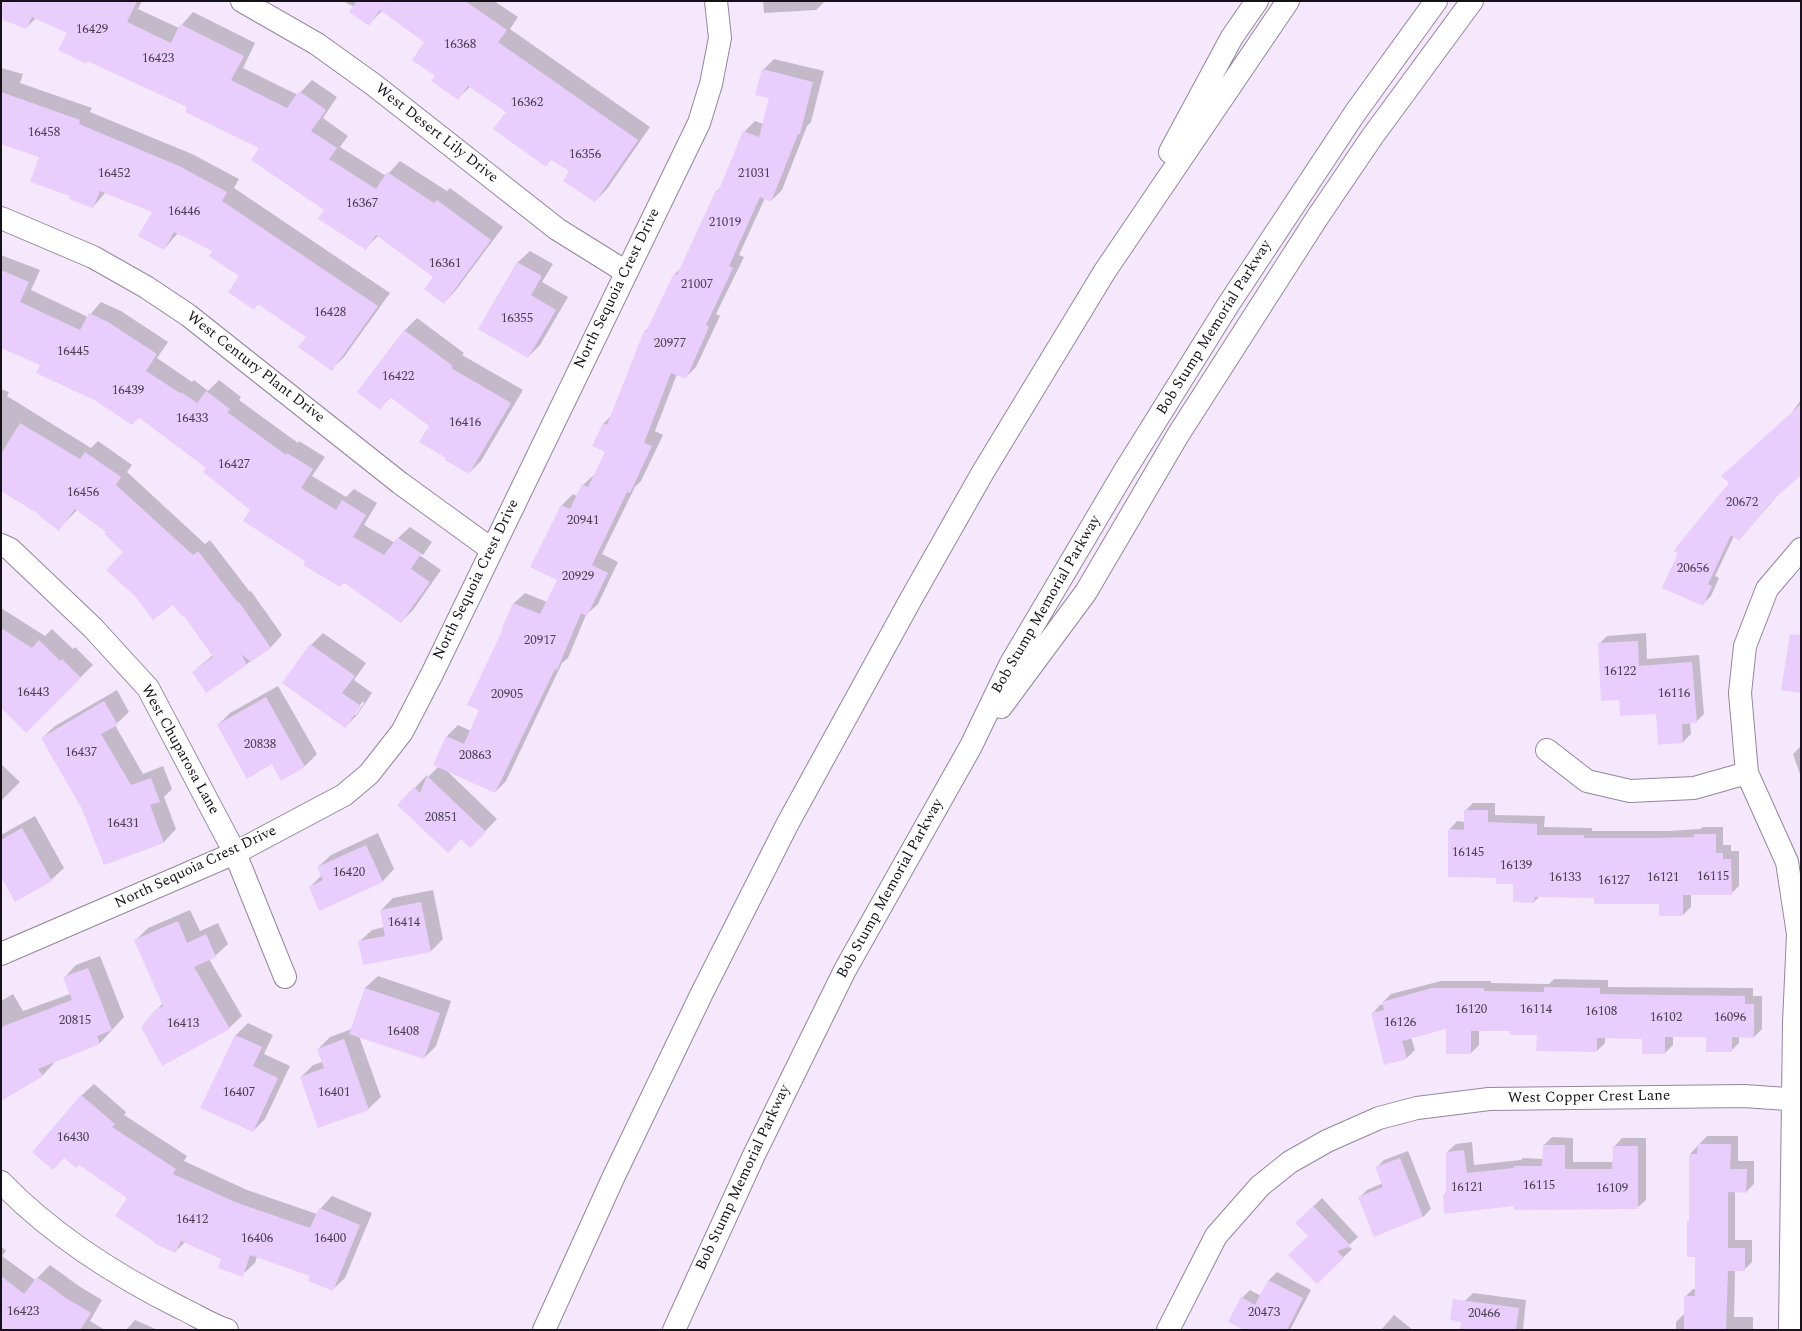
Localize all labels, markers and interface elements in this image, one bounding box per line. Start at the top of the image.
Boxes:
house number: 16429 [76,22,108,38]
house number: 16368 [444,37,476,53]
house number: 16423 [142,51,174,67]
street label: West Desert Lily Drive [371,80,501,188]
house number: 16362 [511,95,543,111]
house number: 16458 [28,125,60,141]
house number: 16356 [569,147,601,163]
house number: 16452 [98,166,130,182]
house number: 21031 [738,166,770,182]
house number: 16367 [346,196,378,212]
house number: 16446 [168,204,200,220]
street label: North Sequoia Crest Drive [571,206,665,372]
house number: 21019 [709,215,741,231]
street label: Bob Stump Memorial Parkway [1154,237,1276,419]
house number: 16361 [429,256,461,272]
house number: 21007 [681,277,713,293]
house number: 16428 [314,305,346,321]
street label: West Century Plant Drive [182,308,328,428]
house number: 16355 [501,311,533,327]
house number: 20977 [654,336,686,352]
house number: 16445 [57,344,89,360]
house number: 16422 [382,369,414,385]
house number: 16439 [112,383,144,399]
house number: 16433 [176,411,208,427]
house number: 16416 [449,415,481,431]
house number: 16427 [218,457,250,473]
house number: 16456 [67,485,99,501]
house number: 20672 [1726,495,1758,511]
street label: North Sequoia Crest Drive [430,497,524,663]
house number: 20941 [567,513,599,529]
street label: Bob Stump Memorial Parkway [989,513,1105,697]
house number: 20656 [1677,561,1709,577]
house number: 20929 [562,569,594,585]
house number: 20917 [524,633,556,649]
house number: 16122 [1604,664,1636,680]
street label: West Chuparosa Lane [136,682,222,818]
house number: 16443 [17,685,49,701]
house number: 16116 [1658,686,1690,702]
house number: 20905 [491,687,523,703]
house number: 20838 [244,737,276,753]
house number: 16437 [65,745,97,761]
house number: 20863 [459,748,491,764]
street label: Bob Stump Memorial Parkway [834,796,948,982]
house number: 20851 [425,810,457,826]
house number: 16431 [107,816,139,832]
street label: North Sequoia Crest Drive [112,823,280,913]
house number: 16145 [1452,845,1484,861]
house number: 16139 [1500,858,1532,874]
house number: 16420 [333,865,365,881]
house number: 16115 [1697,869,1729,885]
house number: 16133 [1549,870,1581,886]
house number: 16121 [1647,870,1679,886]
house number: 16127 [1598,873,1630,889]
house number: 16414 [388,915,420,931]
house number: 16120 [1455,1002,1487,1018]
house number: 16114 [1520,1002,1552,1018]
house number: 16108 [1585,1004,1617,1020]
house number: 16102 [1650,1010,1682,1026]
house number: 16096 [1714,1010,1746,1026]
house number: 20815 [59,1013,91,1029]
house number: 16126 [1384,1015,1416,1031]
house number: 16413 [167,1016,199,1032]
house number: 16408 [387,1024,419,1040]
street label: Bob Stump Memorial Parkway [693,1082,795,1274]
house number: 16407 [223,1085,255,1101]
house number: 16401 [318,1085,350,1101]
street label: West Copper Crest Lane [1508,1088,1670,1108]
house number: 16430 [57,1130,89,1146]
house number: 16115 [1523,1178,1555,1194]
house number: 16121 [1451,1180,1483,1196]
house number: 16109 [1596,1181,1628,1197]
house number: 16412 [176,1212,208,1228]
house number: 16406 [241,1231,273,1247]
house number: 16400 [314,1231,346,1247]
house number: 16423 [7,1304,39,1320]
house number: 20473 [1248,1305,1280,1321]
house number: 20466 [1468,1306,1500,1322]

